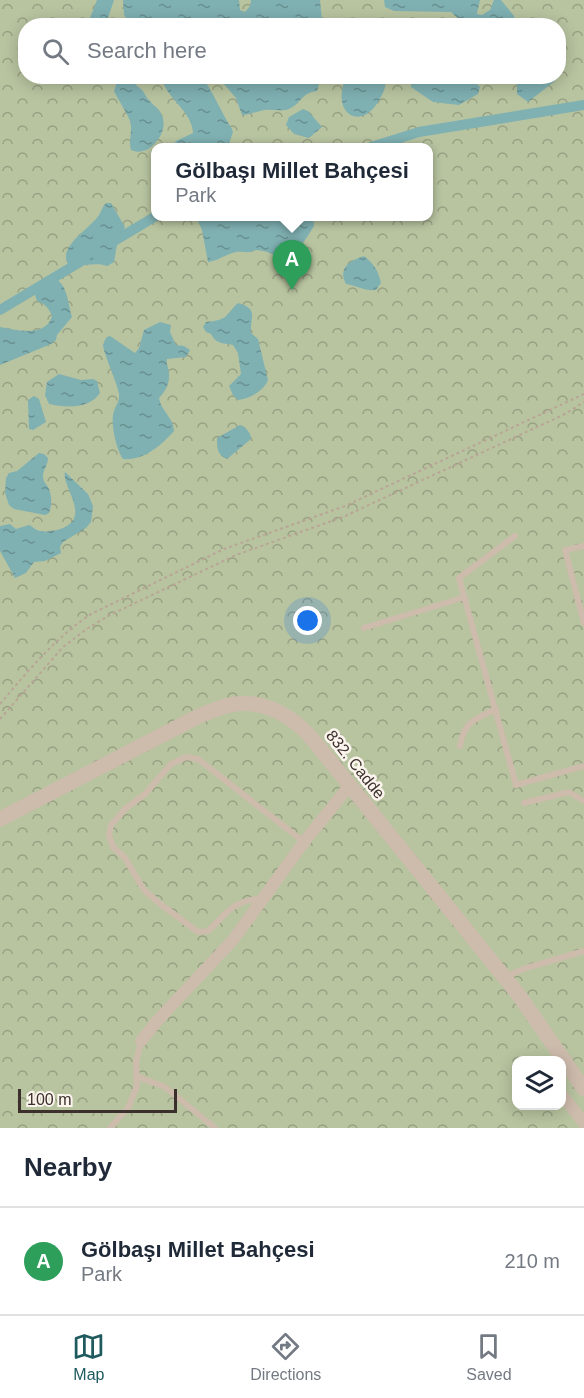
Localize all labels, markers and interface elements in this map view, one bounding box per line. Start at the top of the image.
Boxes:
search box [18,18,566,84]
icon: search [39,35,72,68]
text: Search here [87,38,207,63]
popup [151,143,433,221]
text: Gölbaşı Millet Bahçesi [175,158,409,183]
text: Park [175,184,216,206]
pin: A [272,240,312,290]
your location [293,606,322,635]
street label: 832. Cadde [323,727,388,802]
map controls [512,1056,566,1110]
button: layers [512,1056,566,1110]
scale bar [18,1086,177,1114]
text: 100 m [27,1091,71,1108]
text: Nearby [24,1152,112,1182]
text: Gölbaşı Millet Bahçesi [81,1237,315,1262]
text: A [36,1250,51,1272]
text: 210 m [504,1250,560,1272]
text: Park [81,1263,122,1285]
tab: Map [72,1330,105,1384]
tab: Directions [250,1330,321,1384]
tab: Saved [466,1330,512,1384]

